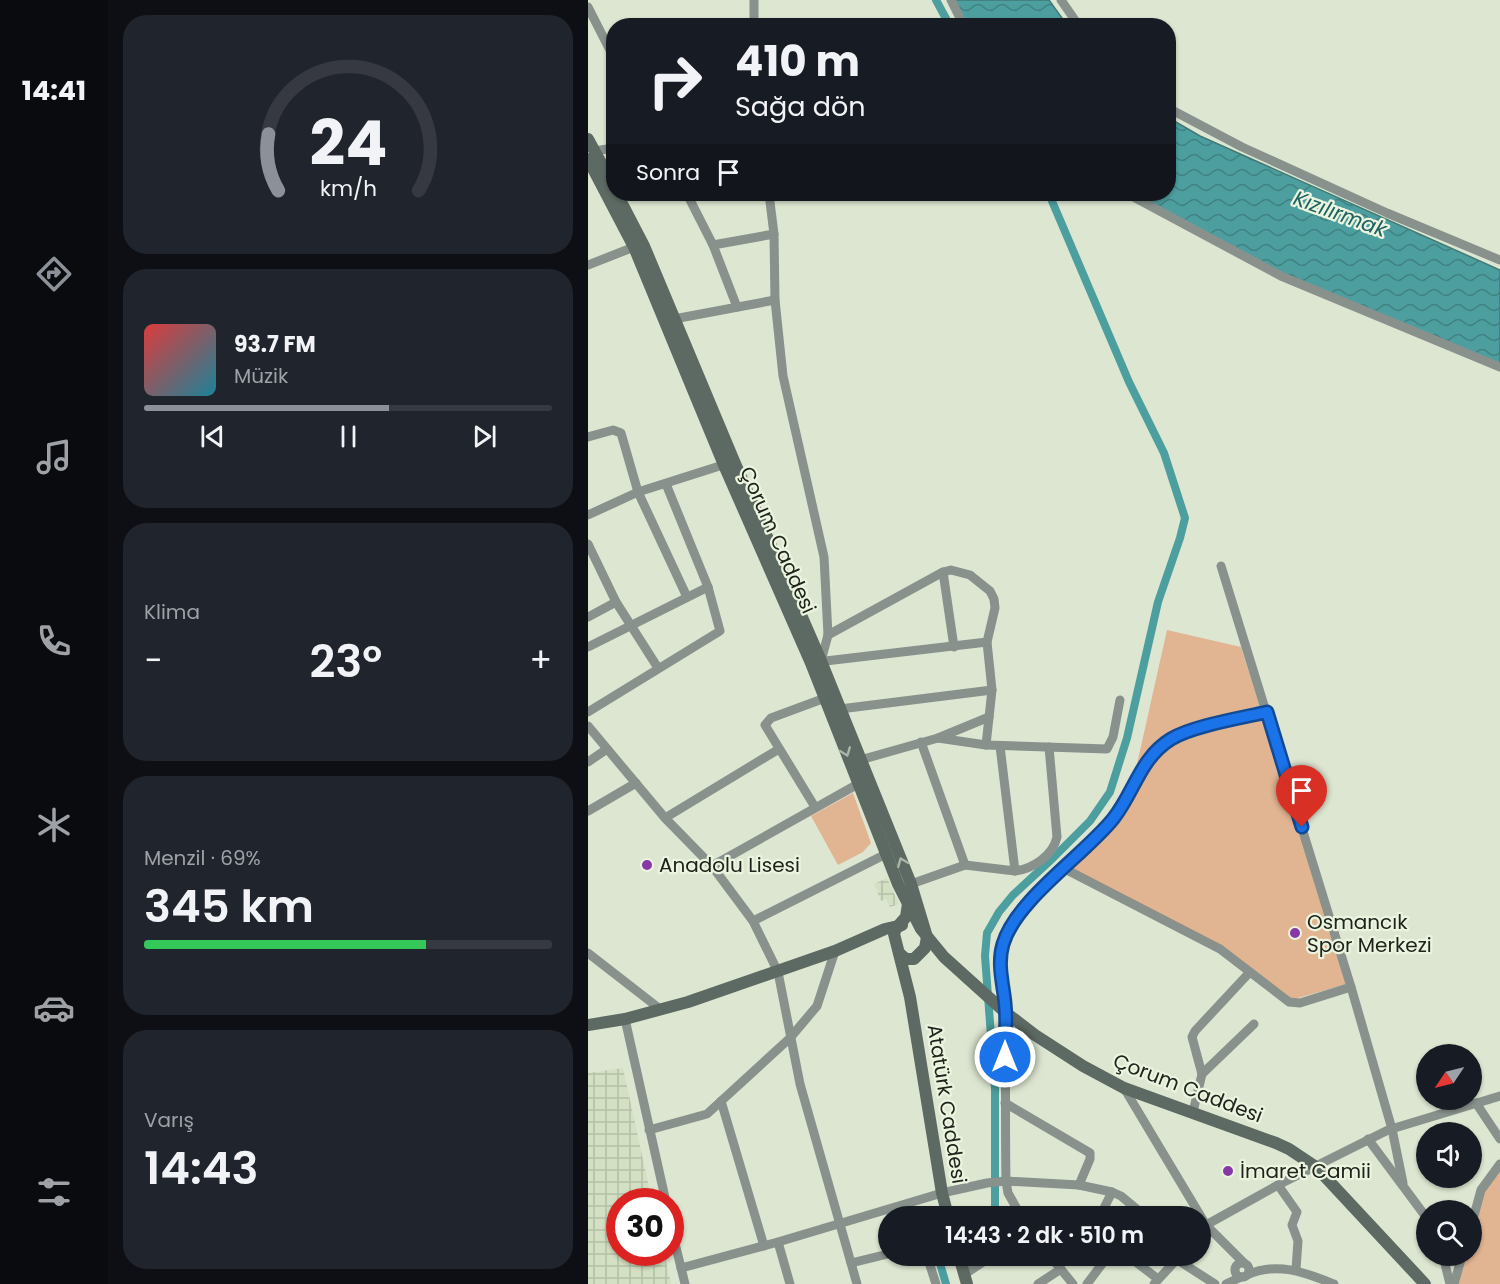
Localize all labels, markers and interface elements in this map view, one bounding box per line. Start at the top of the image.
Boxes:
text: 410 m [735,32,860,91]
icon: right [636,42,714,120]
text: 14:41 [22,72,86,109]
text: Sağa dön [735,88,866,125]
text: 24 [309,100,387,188]
icon: arrive [712,156,745,189]
text: Sonra [636,157,700,188]
text: km/h [319,174,377,205]
water label: Kızılırmak [1290,183,1392,244]
icon: directions [33,253,75,295]
text: 93.7 FM [234,329,316,360]
text: Müzik [234,362,288,390]
icon: previous [196,420,229,453]
icon: pause [332,420,365,453]
icon: next [468,420,501,453]
icon: music [33,436,75,478]
street label: Çorum Caddesi [733,462,823,618]
text: Klima [144,598,200,626]
icon: phone [33,620,75,662]
text: 23° [309,630,382,693]
text: − [144,637,162,684]
text: + [529,637,552,684]
one-way arrow [838,746,851,757]
pin [1276,765,1327,827]
icon: arrive [1285,774,1318,807]
icon: climate [33,804,75,846]
text: Menzil · 69% [144,844,261,872]
place label: Anadolu Lisesi [659,851,800,879]
one-way arrow [897,857,909,868]
marker: Anadolu Lisesi [640,858,654,872]
text: 345 km [144,875,314,938]
place label: Osmancık Spor Merkezi [1307,908,1432,959]
marker: Osmancık Spor Merkezi [1288,926,1302,940]
icon: car [33,987,75,1029]
street label: Atatürk Caddesi [921,1022,973,1186]
position arrow [973,1025,1037,1089]
north arrow [1416,1044,1482,1110]
map controls [1416,1044,1482,1266]
street label: Çorum Caddesi [1109,1047,1267,1129]
text: Varış [144,1106,194,1134]
button: sound [1416,1122,1482,1188]
text: 14:43 [144,1137,259,1200]
place label: İmaret Camii [1240,1157,1371,1185]
marker: İmaret Camii [1221,1164,1235,1178]
icon: filters [33,1171,75,1213]
speed limit sign: 30 [606,1188,684,1266]
button: search [1416,1200,1482,1266]
text: 14:43 · 2 dk · 510 m [945,1220,1144,1251]

